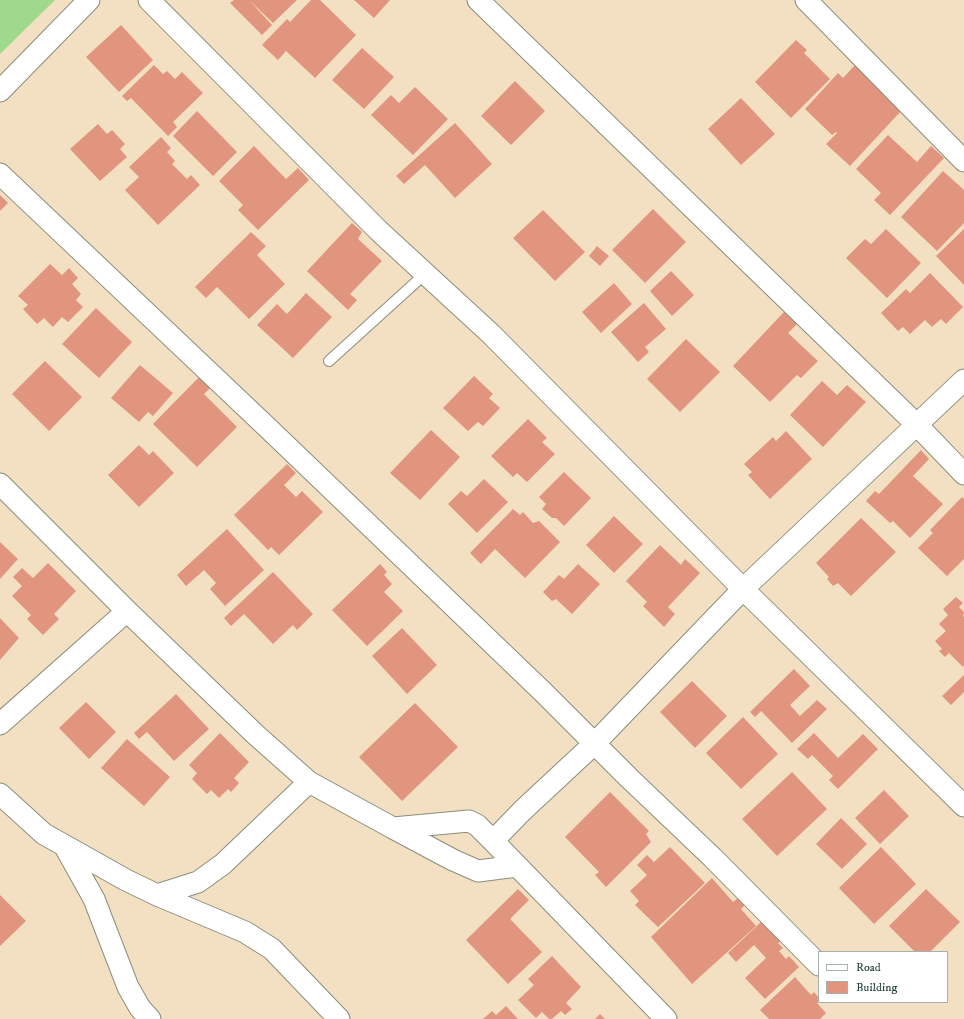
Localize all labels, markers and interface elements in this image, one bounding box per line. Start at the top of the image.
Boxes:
legend [818,951,948,1003]
text: Road [856,960,881,975]
text: Building [856,980,897,995]

